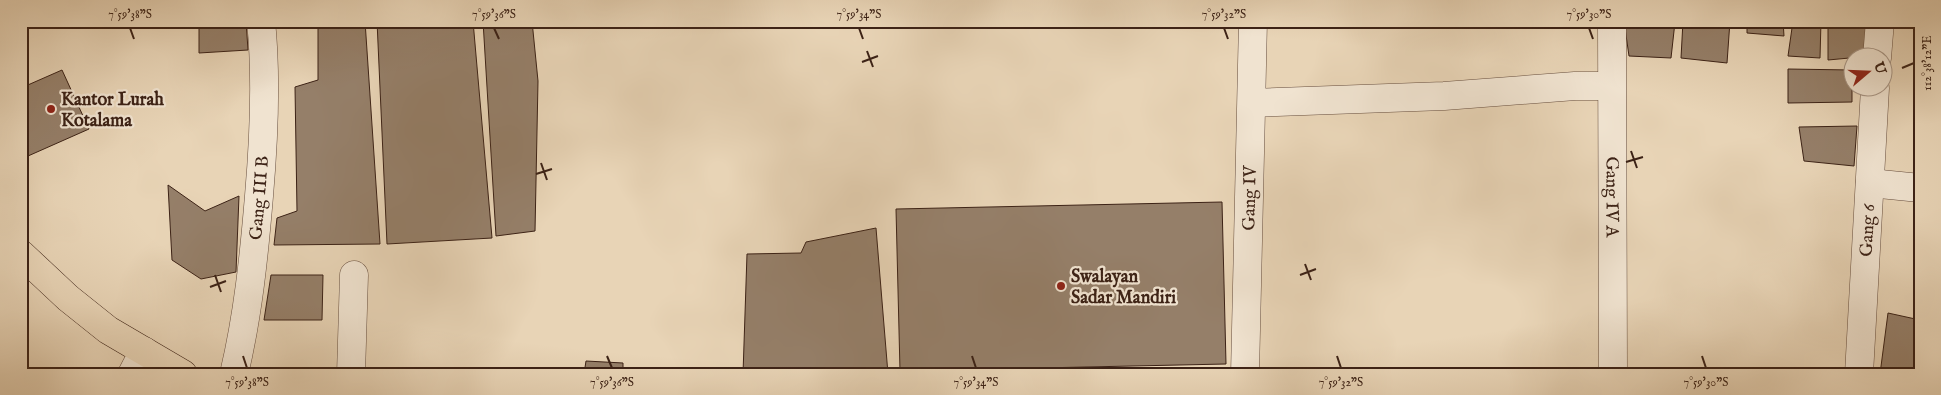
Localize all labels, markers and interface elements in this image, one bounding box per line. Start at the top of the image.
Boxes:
text: 7°59'38"S [108,7,152,22]
text: 7°59'36"S [472,7,516,22]
text: 7°59'34"S [837,7,881,22]
text: 7°59'32"S [1202,7,1246,22]
text: 7°59'30"S [1567,7,1611,22]
text: 112°38'12"E [1920,35,1935,91]
north arrow [1844,48,1894,98]
text: U [1869,59,1890,78]
place label: Kantor Lurah Kotalama [61,89,164,133]
marker: Kantor Lurah Kotalama [45,103,57,115]
street label: Gang III B [245,155,275,241]
street label: Gang IV A [1599,156,1623,238]
street label: Gang IV [1238,164,1263,231]
street label: Gang 6 [1856,203,1882,257]
place label: Swalayan Sadar Mandiri [1071,266,1176,310]
marker: Swalayan Sadar Mandiri [1055,280,1067,292]
text: 7°59'38"S [225,375,269,390]
text: 7°59'36"S [590,375,634,390]
text: 7°59'34"S [954,375,998,390]
text: 7°59'32"S [1319,375,1363,390]
text: 7°59'30"S [1684,375,1728,390]

